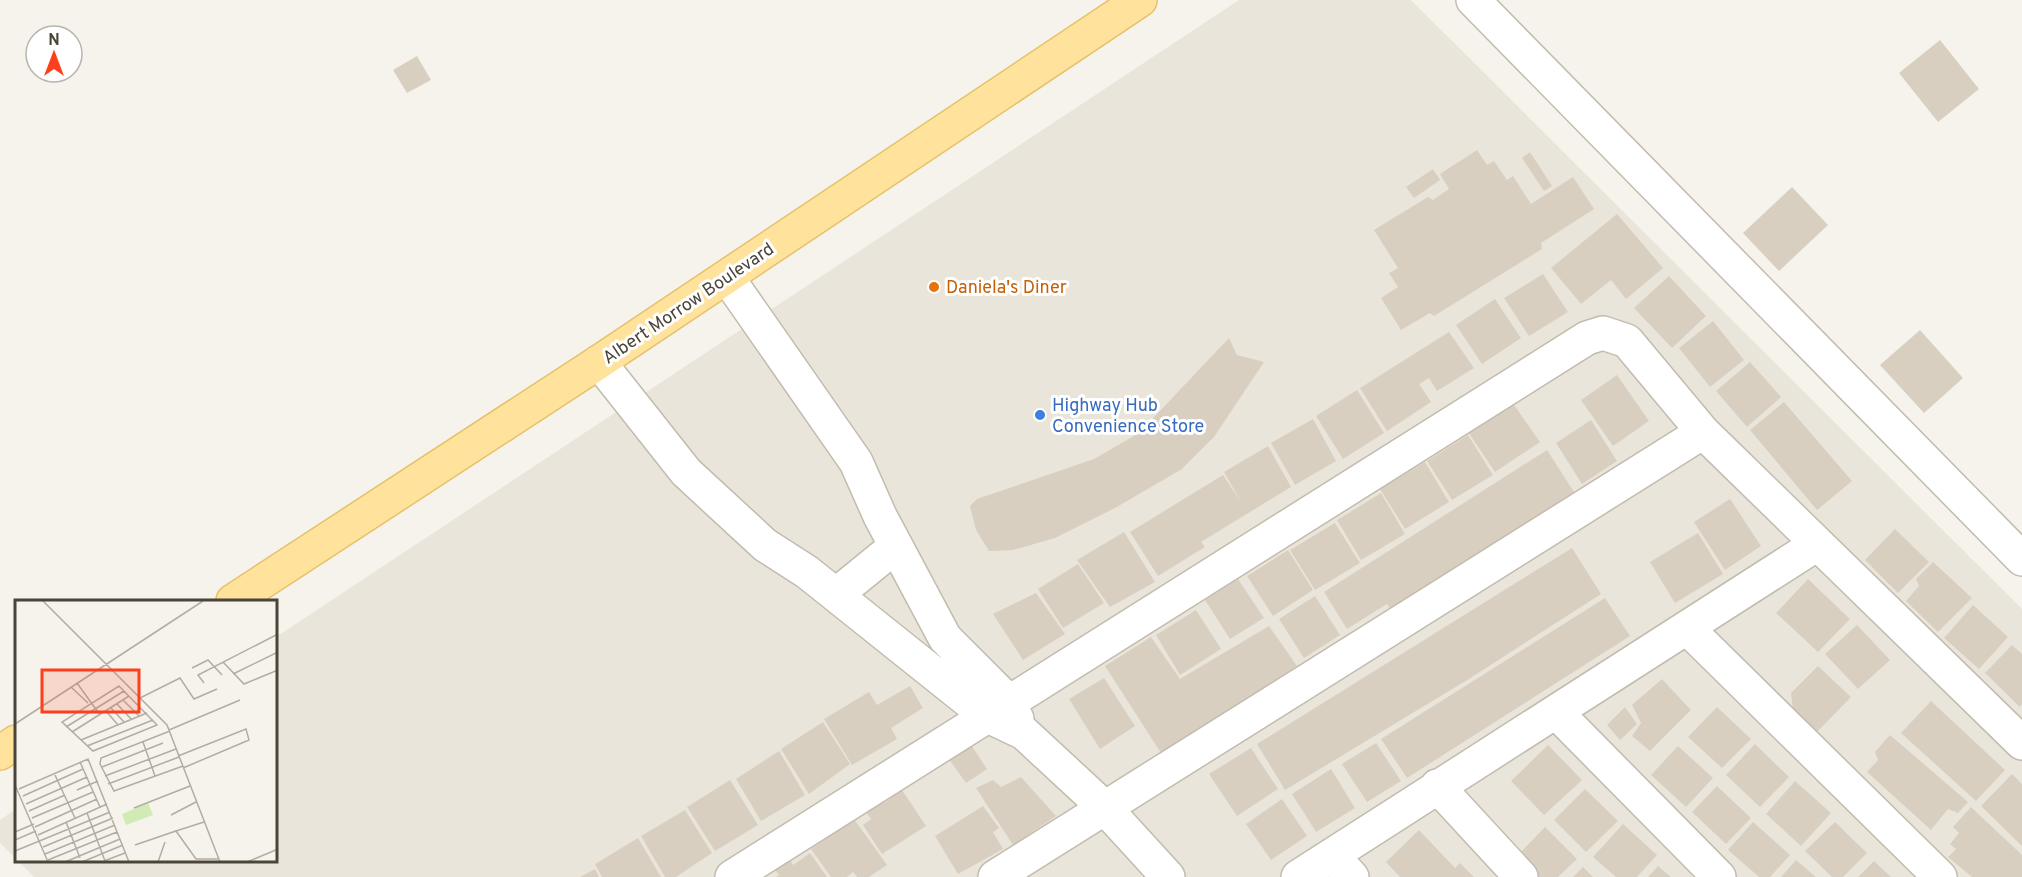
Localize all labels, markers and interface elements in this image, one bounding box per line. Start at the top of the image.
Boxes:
north arrow [24,24,84,84]
text: N [48,31,60,51]
street label: Albert Morrow Boulevard [599,238,779,370]
place label: Daniela's Diner [946,277,1067,300]
marker: Daniela's Diner [927,280,941,294]
place label: Highway Hub Convenience Store [1052,395,1204,439]
marker: Highway Hub Convenience Store [1033,408,1047,422]
inset map [15,600,278,862]

